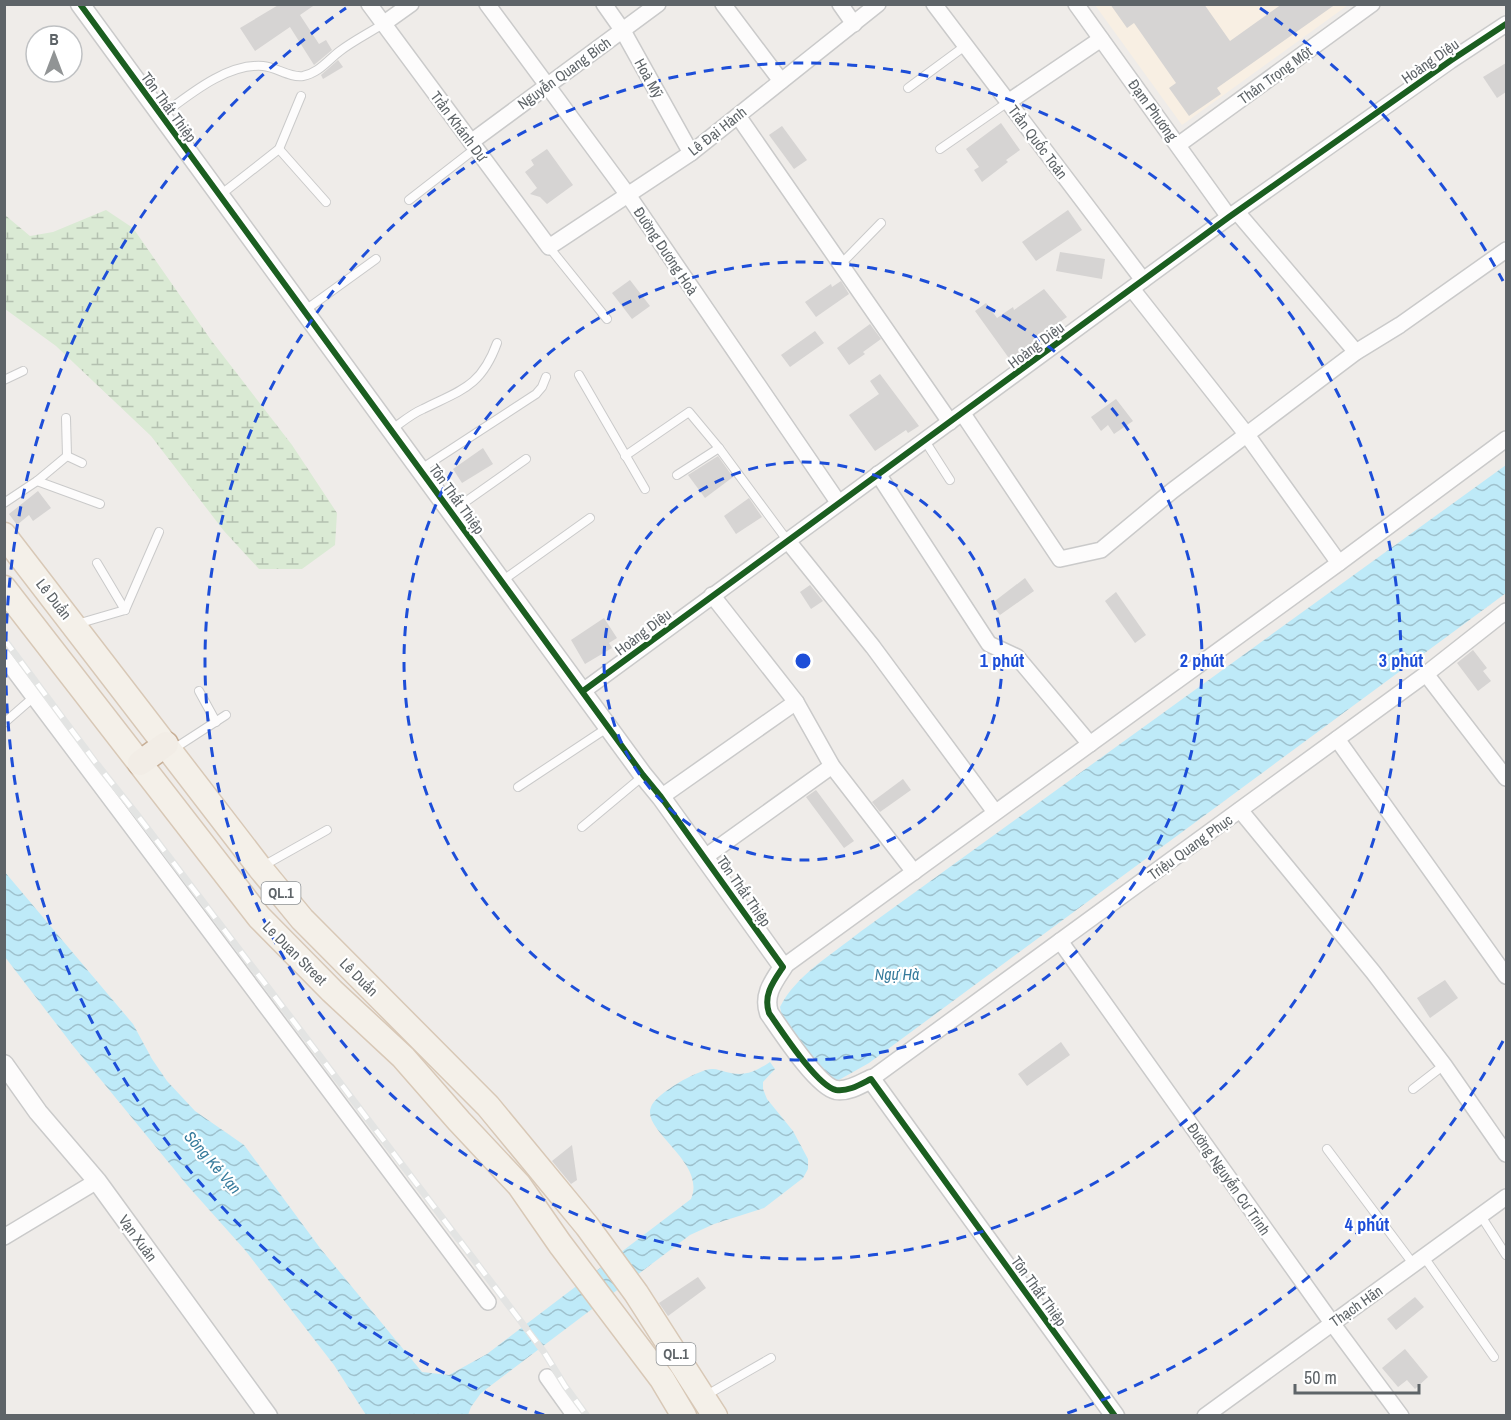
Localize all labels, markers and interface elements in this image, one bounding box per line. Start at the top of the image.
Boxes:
north arrow [24,24,84,84]
text: B [49,28,59,50]
street label: Nguyễn Quang Bích [513,32,615,114]
street label: Hoàng Diệu [1397,34,1463,88]
street label: Thân Trọng Một [1234,41,1317,109]
street label: Hoà Mỹ [630,54,669,102]
street label: Tôn Thất Thiệp [136,68,202,147]
street label: Đạm Phương [1123,75,1183,145]
street label: Trần Khánh Dư [426,87,493,166]
street label: Lê Đại Hành [683,101,751,161]
street label: Trần Quốc Toản [1003,101,1073,183]
street label: Đường Dương Hoà [629,203,703,299]
street label: Hoàng Diệu [1003,317,1069,373]
street label: Tôn Thất Thiệp [424,460,490,539]
street label: Lê Duẩn [31,574,77,624]
street label: Hoàng Diệu [610,604,676,660]
text: 1 phút [980,648,1024,673]
text: 2 phút [1180,648,1224,673]
text: 3 phút [1379,648,1423,673]
centre of rings [793,651,813,671]
street label: Triệu Quang Phục [1143,809,1237,885]
street label: Tôn Thất Thiệp [712,851,776,931]
road number: QL.1 [262,882,300,904]
street label: Le Duan Street [258,916,332,990]
street label: Lê Duẩn [335,953,383,1001]
water label: Ngự Hà [875,963,919,985]
street label: Đường Nguyễn Cư Trinh [1182,1119,1276,1239]
water label: Sông Kẻ Vạn [180,1126,246,1198]
street label: Vạn Xuân [114,1210,162,1266]
text: 4 phút [1345,1212,1389,1237]
street label: Tôn Thất Thiệp [1006,1252,1072,1331]
street label: Thạch Hãn [1325,1280,1387,1332]
road number: QL.1 [656,1343,696,1365]
scale bar [1295,1357,1420,1395]
text: 50 m [1304,1365,1337,1390]

